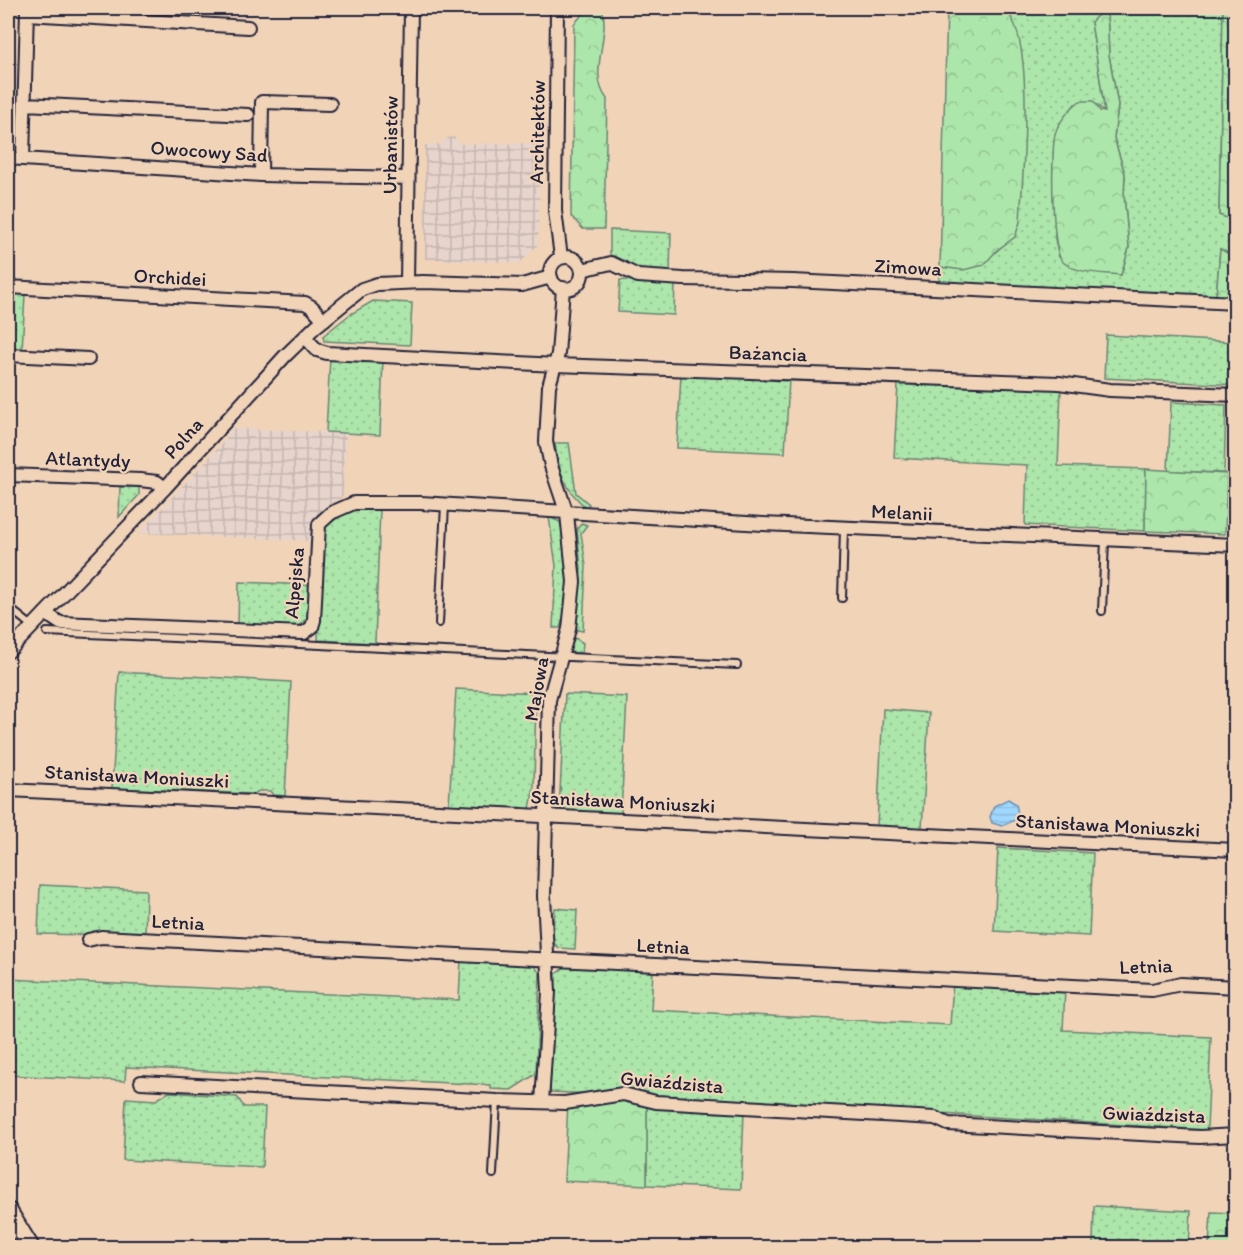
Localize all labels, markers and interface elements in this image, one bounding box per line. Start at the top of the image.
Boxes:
street label: Architektów [524,80,550,184]
street label: Urbanistów [377,95,403,195]
street label: Owocowy Sad [150,135,269,167]
street label: Zimowa [874,253,943,281]
street label: Orchidei [133,263,207,291]
street label: Bażancia [728,340,808,366]
street label: Polna [158,412,208,464]
street label: Atlantydy [45,446,131,472]
street label: Melanii [871,498,933,526]
street label: Alpejska [279,546,309,620]
street label: Majowa [519,654,554,723]
street label: Stanisława Moniuszki [44,759,230,793]
street label: Stanisława Moniuszki [530,784,716,818]
street label: Stanisława Moniuszki [1015,808,1201,842]
street label: Letnia [151,909,206,935]
street label: Letnia [636,933,691,959]
street label: Letnia [1119,953,1174,979]
street label: Gwiaździsta [619,1066,725,1099]
street label: Gwiaździsta [1102,1100,1207,1128]

